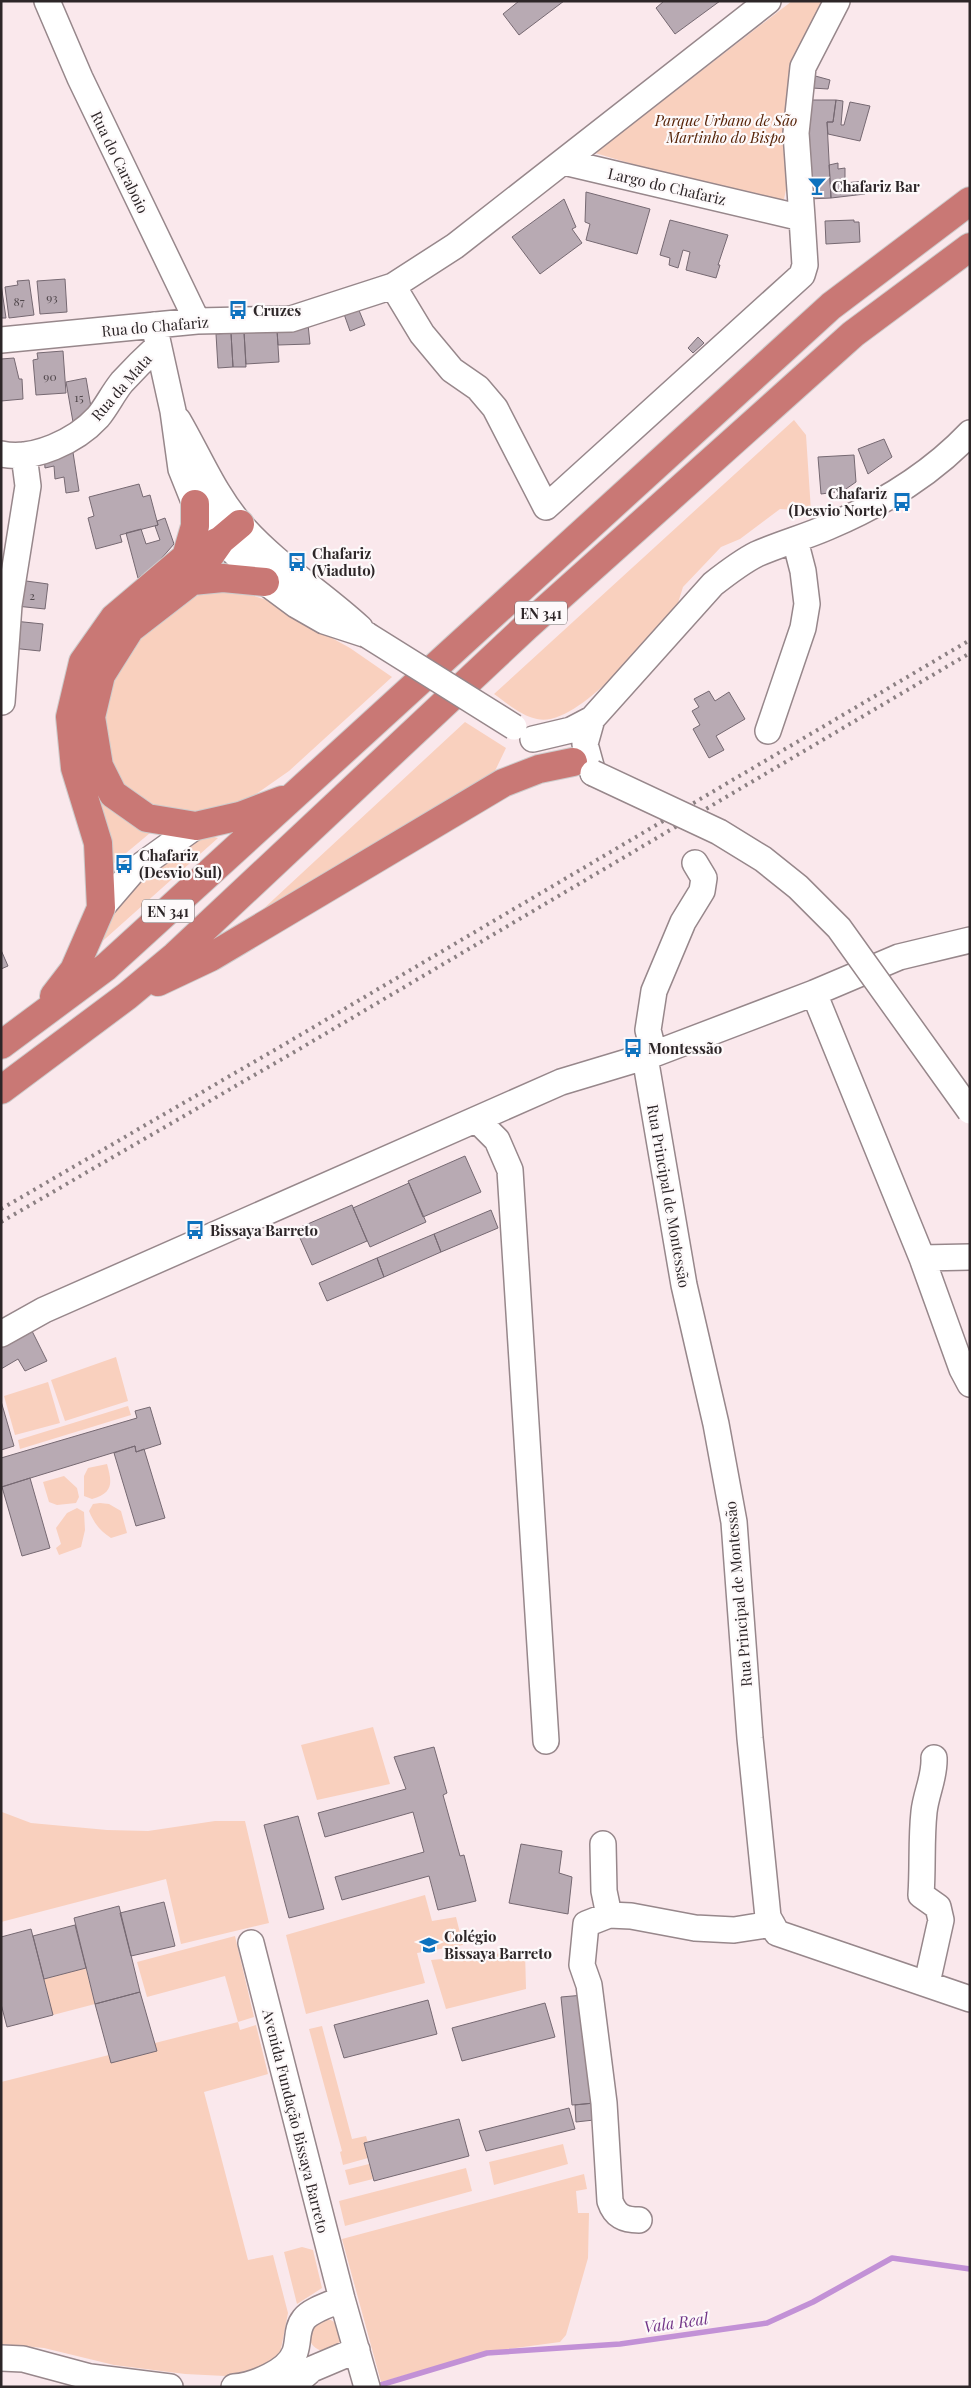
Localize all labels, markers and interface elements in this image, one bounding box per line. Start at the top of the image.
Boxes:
street label: Rua do Caraboio [87,108,153,216]
park label: Parque Urbano de São Martinho do Bispo [654,110,797,147]
street label: Largo do Chafariz [606,163,728,209]
bar icon: Chafariz Bar [806,175,828,197]
place label: Chafariz Bar [832,176,920,196]
house number: 93 [46,289,58,305]
house number: 87 [13,293,25,309]
bus stop icon: Cruzes [227,299,249,321]
place label: Cruzes [253,300,301,320]
street label: Rua do Chafariz [101,311,209,341]
street label: Rua da Mata [86,349,156,425]
house number: 90 [43,368,57,384]
house number: 15 [74,389,84,405]
place label: Chafariz (Desvio Norte) [788,483,887,520]
bus stop icon: Chafariz (Desvio Norte) [891,491,913,513]
place label: Chafariz (Viaduto) [312,543,375,580]
bus stop icon: Chafariz (Viaduto) [286,551,308,573]
house number: 2 [29,587,35,603]
road number: EN 341 [515,602,567,624]
place label: Chafariz (Desvio Sul) [139,845,222,882]
bus stop icon: Chafariz (Desvio Sul) [113,853,135,875]
road number: EN 341 [142,899,194,922]
bus stop icon: Montessão [622,1037,644,1059]
place label: Montessão [648,1038,722,1058]
street label: Rua Principal de Montessão [643,1103,695,1289]
bus stop icon: Bissaya Barreto [184,1219,206,1241]
place label: Bissaya Barreto [210,1220,318,1240]
street label: Rua Principal de Montessão [720,1500,756,1688]
place label: Colégio Bissaya Barreto [444,1926,552,1963]
school or university icon: Colégio Bissaya Barreto [418,1934,440,1956]
street label: Avenida Fundação Bissaya Barreto [258,2006,334,2235]
water label: Vala Real [642,2307,710,2337]

